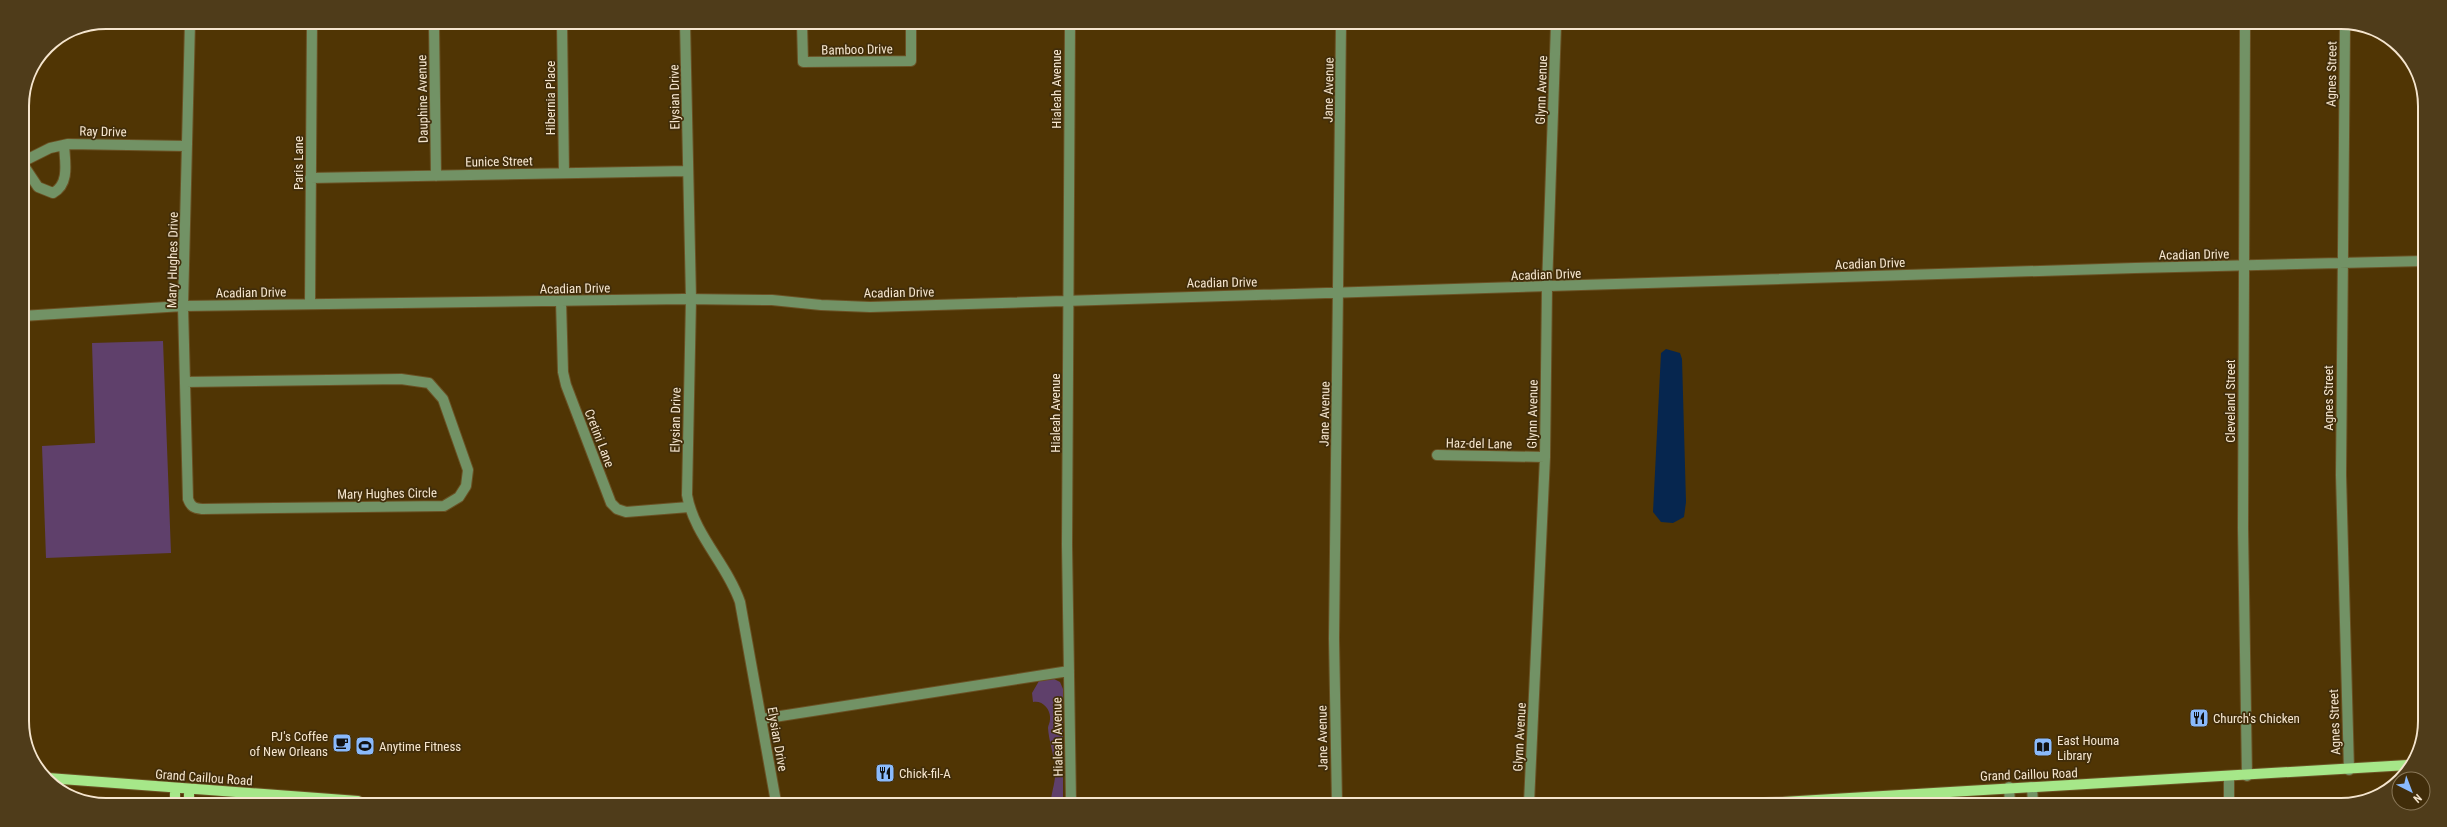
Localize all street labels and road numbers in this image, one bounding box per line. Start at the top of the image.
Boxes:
street label: Bamboo Drive [821,41,893,58]
street label: Agnes Street [2323,41,2340,107]
street label: Hialeah Avenue [1049,49,1064,129]
street label: Dauphine Avenue [414,55,431,143]
street label: Glynn Avenue [1533,55,1550,125]
street label: Jane Avenue [1320,57,1337,123]
street label: Hibernia Place [543,61,558,135]
street label: Elysian Drive [666,64,683,130]
street label: Ray Drive [79,124,127,139]
street label: Paris Lane [291,136,306,190]
street label: Eunice Street [465,153,533,170]
street label: Mary Hughes Drive [164,212,181,308]
street label: Acadian Drive [2159,246,2229,263]
street label: Acadian Drive [1834,255,1906,272]
street label: Acadian Drive [1510,266,1582,283]
street label: Acadian Drive [1187,274,1257,291]
street label: Acadian Drive [540,280,610,297]
street label: Acadian Drive [216,284,286,301]
street label: Acadian Drive [864,284,934,301]
street label: Cleveland Street [2223,359,2238,443]
street label: Agnes Street [2321,365,2336,431]
street label: Hialeah Avenue [1048,373,1063,453]
street label: Glynn Avenue [1524,379,1541,449]
street label: Jane Avenue [1316,381,1333,447]
street label: Elysian Drive [667,387,684,453]
street label: Cretini Lane [582,407,618,469]
street label: Haz-del Lane [1446,435,1512,452]
street label: Mary Hughes Circle [337,485,437,502]
street label: Agnes Street [2326,689,2343,755]
street label: Hialeah Avenue [1049,697,1066,777]
street label: Glynn Avenue [1510,702,1529,772]
street label: Jane Avenue [1314,705,1331,771]
street label: Elysian Drive [764,706,791,773]
street label: Grand Caillou Road [1980,765,2078,784]
street label: Grand Caillou Road [155,767,253,788]

